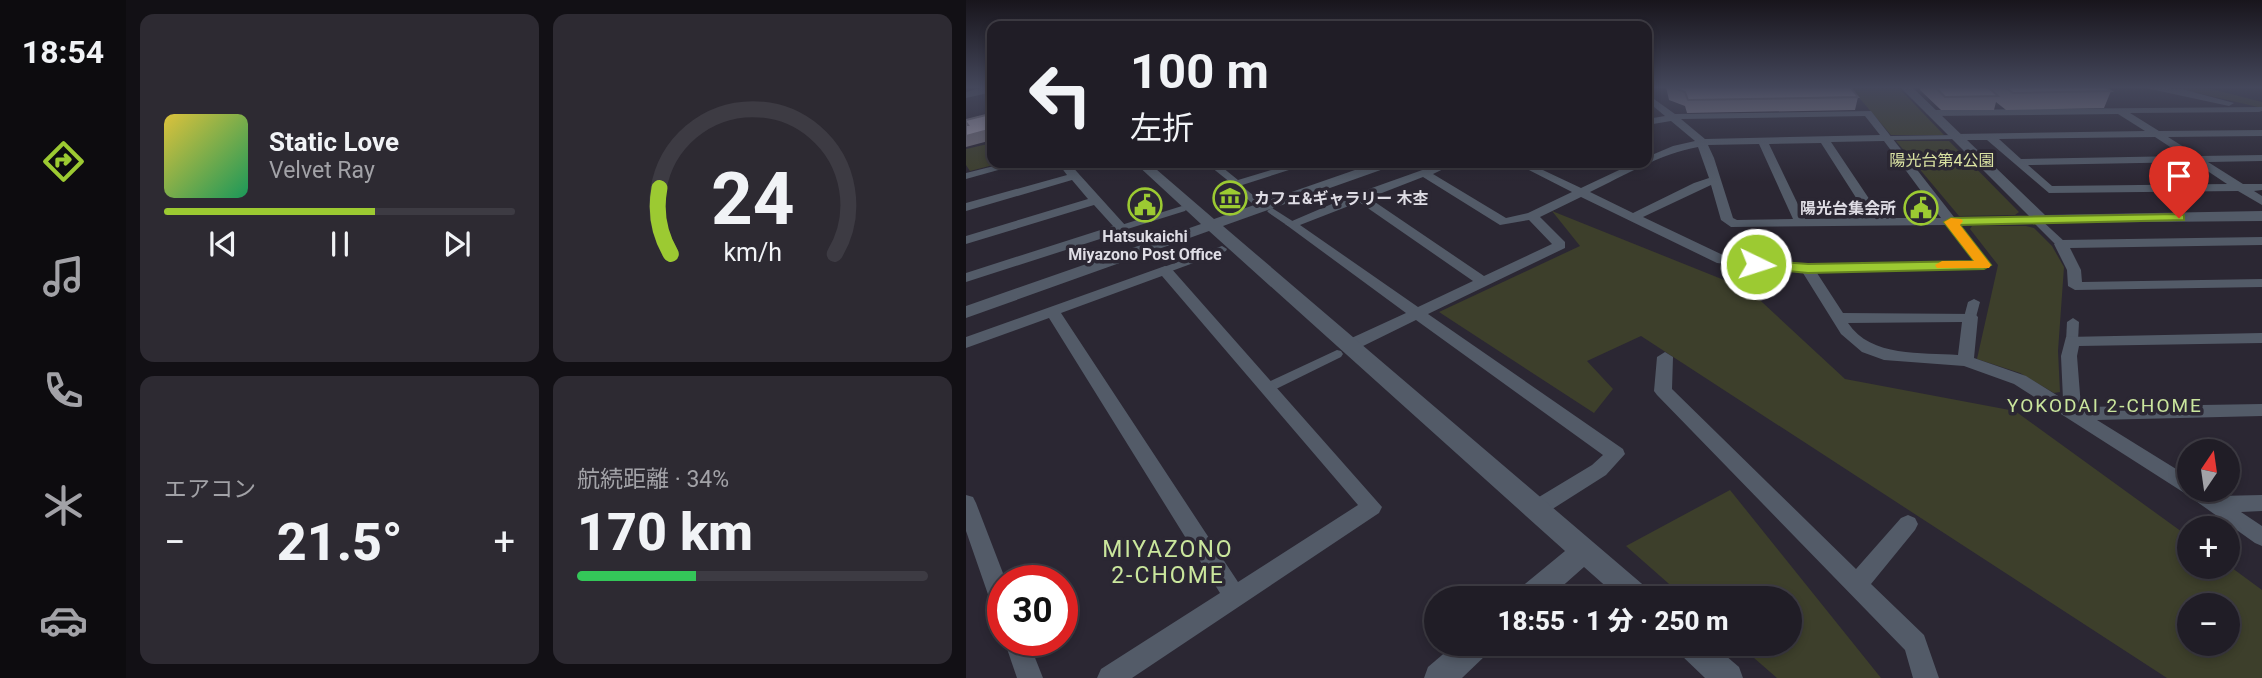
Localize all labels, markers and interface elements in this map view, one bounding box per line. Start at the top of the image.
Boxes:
text: 18:54 [22,33,104,71]
text: 100 m [1130,43,1269,100]
icon: left [1015,49,1106,140]
text: 左折 [1130,109,1194,147]
text: Static Love [269,127,399,157]
icon: directions [39,137,88,186]
pin [2149,146,2209,218]
park label: 陽光台第4公園 [1890,151,1995,170]
text: Velvet Ray [269,157,375,184]
text: 24 [711,157,794,243]
icon: arrive [2160,157,2198,195]
museum icon: カフェ&ギャラリー 木杢 [1211,179,1249,217]
public building icon: Hatsukaichi Miyazono Post Office [1126,186,1164,224]
place label: カフェ&ギャラリー 木杢 [1254,189,1429,208]
public building icon: 陽光台集会所 [1902,189,1940,227]
place label: 陽光台集会所 [1800,199,1896,218]
icon: previous [204,225,242,263]
icon: pause [321,225,359,263]
icon: next [438,225,476,263]
place label: Hatsukaichi Miyazono Post Office [1068,227,1222,264]
position arrow [1719,227,1793,301]
text: km/h [723,238,782,267]
icon: music [39,252,88,301]
icon: phone [39,366,88,415]
district label: YOKODAI 2-CHOME [2007,394,2203,417]
north arrow [2177,439,2240,502]
map controls [2177,439,2240,656]
text: 航続距離 · 34% [577,466,729,493]
text: エアコン [164,476,256,503]
icon: climate [39,481,88,530]
text: 170 km [577,502,753,563]
text: 21.5° [277,512,403,573]
button: + [2177,516,2240,579]
text: − [164,520,186,564]
text: + [493,520,515,564]
district label: MIYAZONO 2-CHOME [1102,536,1234,589]
speed limit sign: 30 [987,565,1078,656]
button: − [2177,593,2240,656]
icon: car [39,596,88,645]
text: 18:55 · 1 分 · 250 m [1497,606,1729,636]

